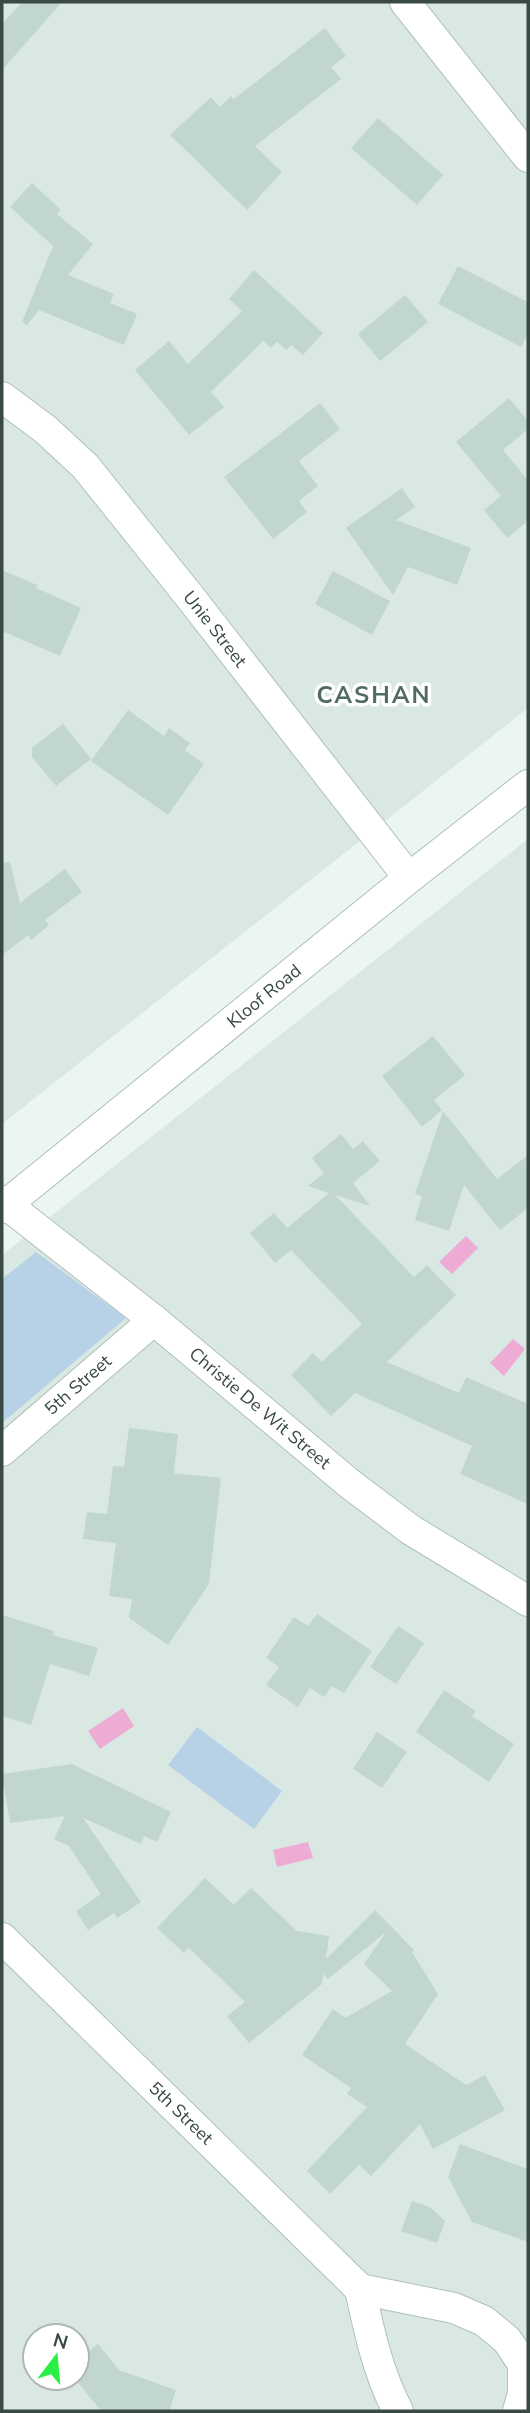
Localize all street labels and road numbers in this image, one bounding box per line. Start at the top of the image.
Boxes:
street label: Unie Street [178,586,253,673]
street label: Kloof Road [222,959,306,1033]
street label: Christie De Wit Street [184,1342,336,1475]
street label: 5th Street [40,1349,117,1421]
street label: 5th Street [144,2076,219,2150]

